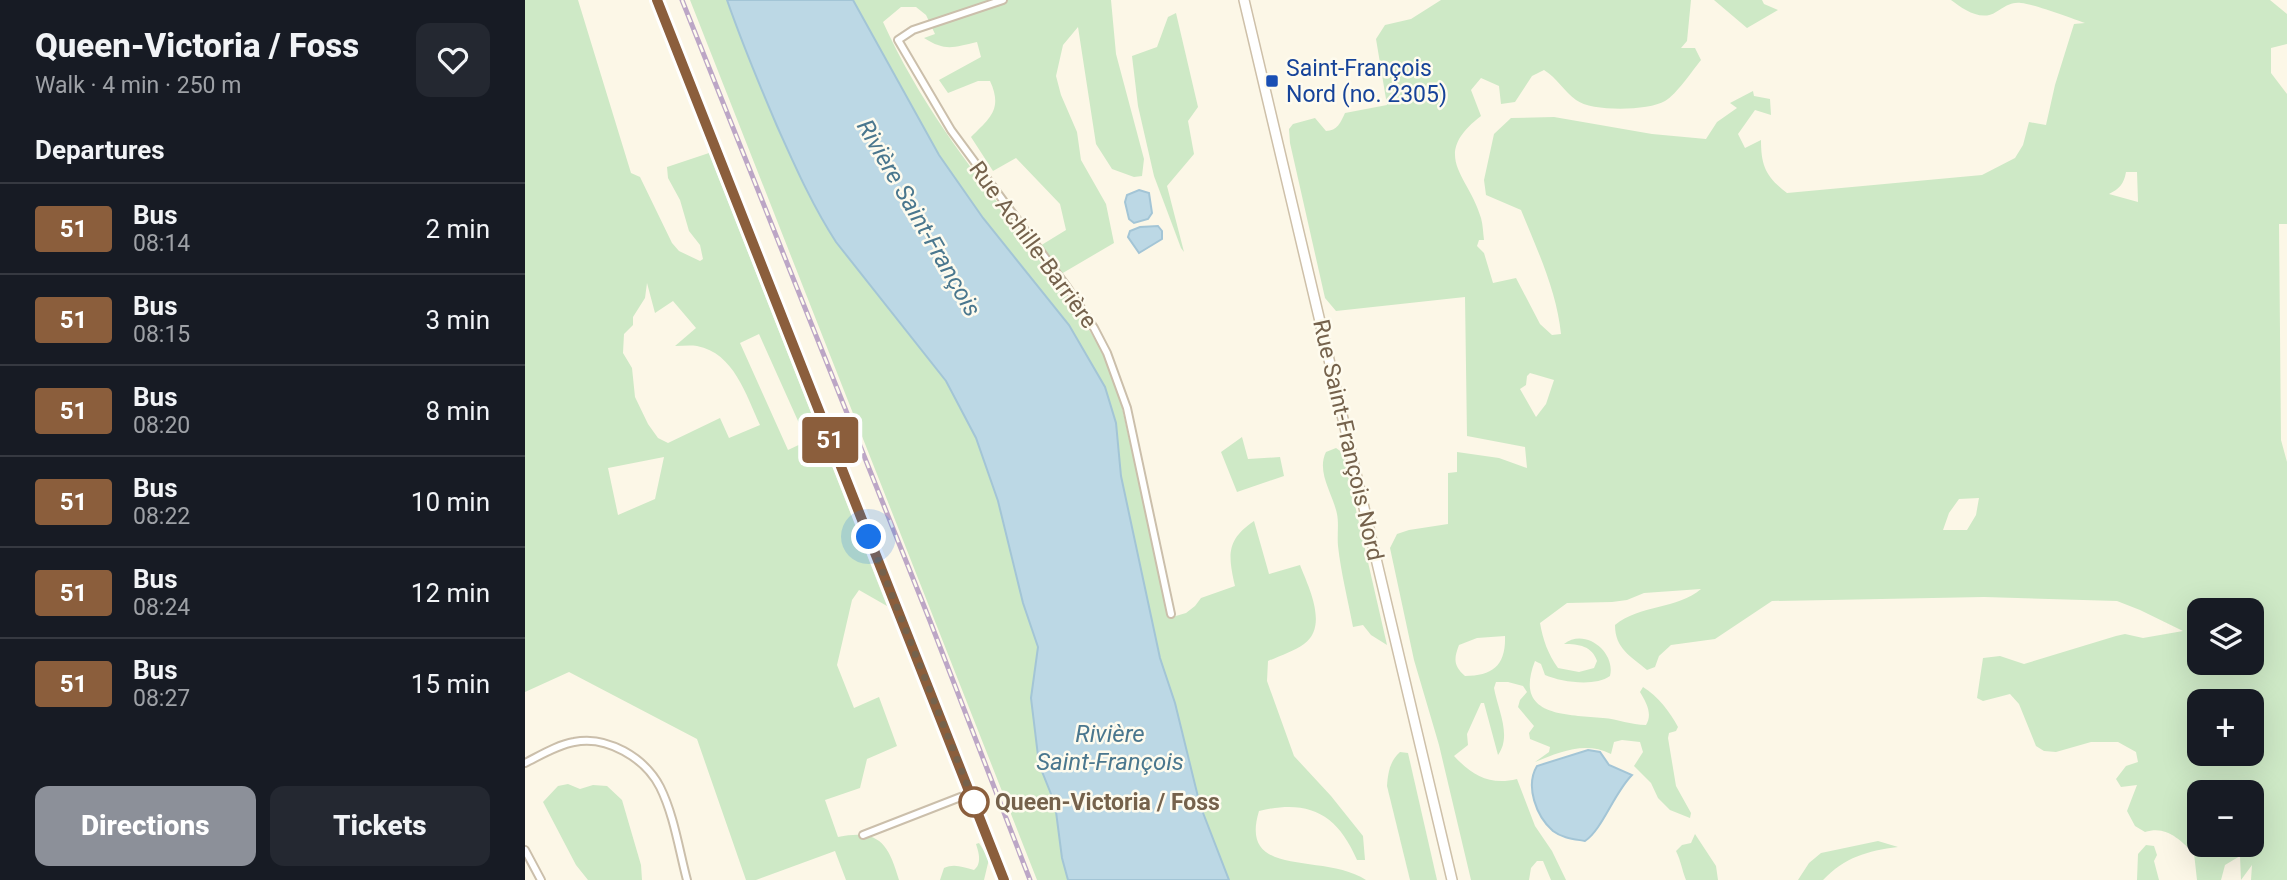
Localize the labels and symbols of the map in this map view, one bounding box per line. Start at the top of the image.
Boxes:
place label: Saint-François Nord (no. 2305) [1286,55,1447,108]
marker: Saint-François Nord (no. 2305) [1264,73,1280,89]
water label: Rivière Saint-François [851,114,987,322]
street label: Rue Achille-Barrière [963,156,1103,334]
street label: Rue Saint-François Nord [1307,317,1389,563]
line badge: 51 [799,417,861,463]
your location [851,519,886,554]
water label: Rivière Saint-François [1036,720,1184,776]
marker: Queen-Victoria / Foss [959,787,989,817]
place label: Queen-Victoria / Foss [995,789,1220,816]

